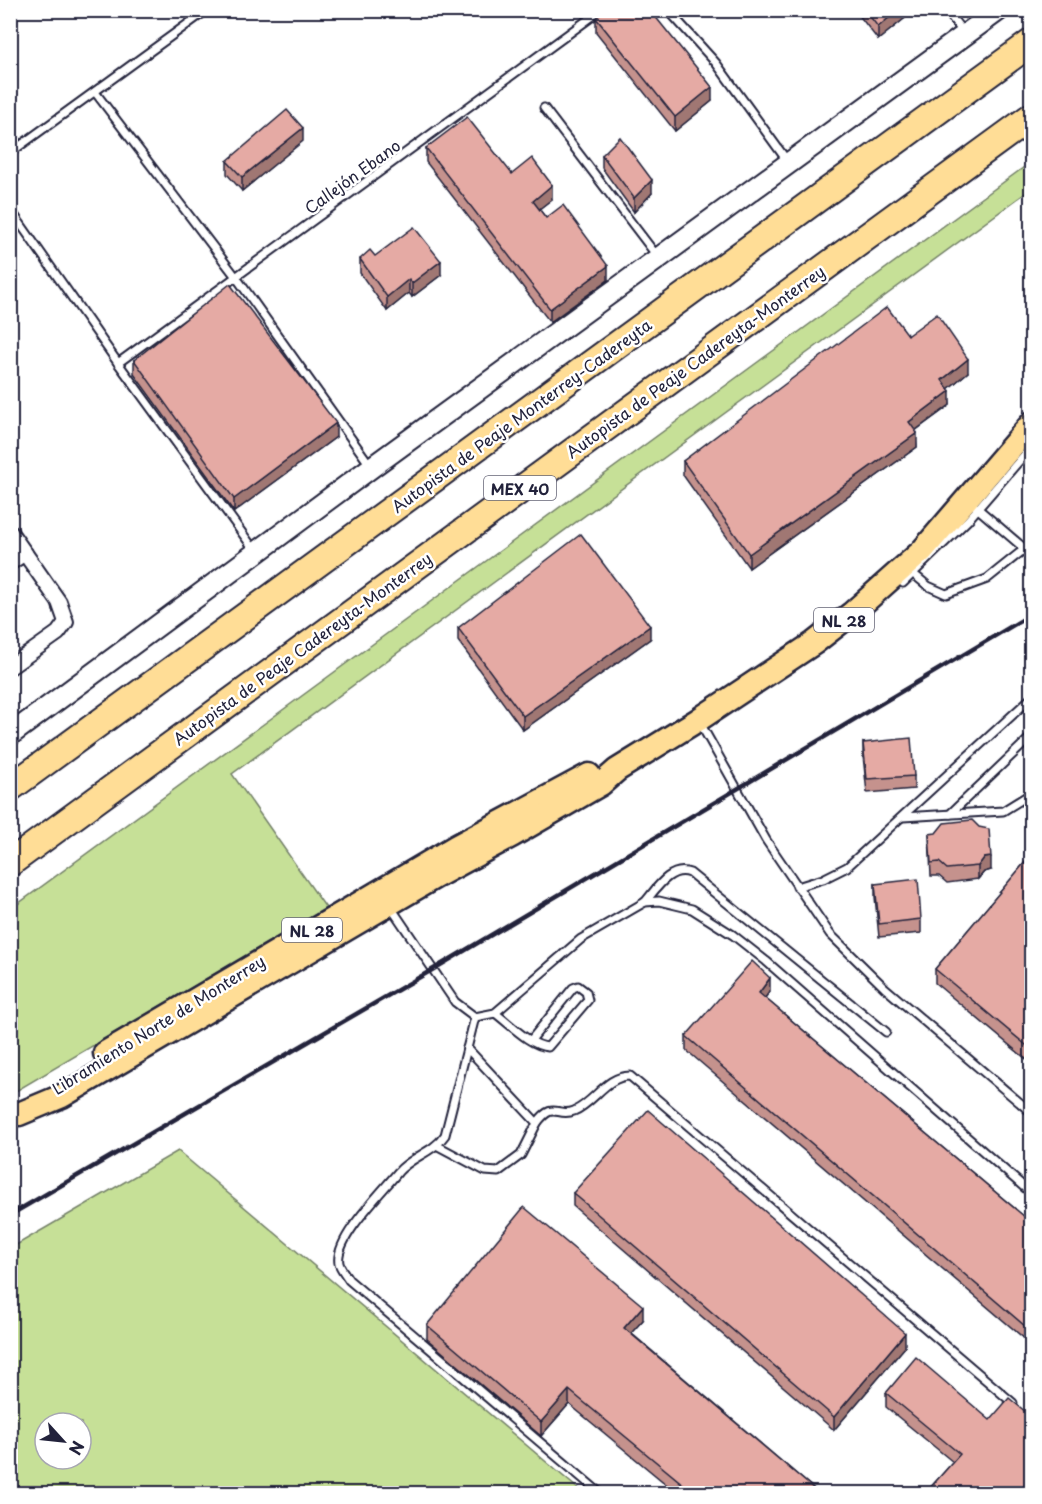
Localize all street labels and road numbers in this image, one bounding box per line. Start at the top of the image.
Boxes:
street label: Callejón Ebano [299,133,405,219]
street label: Autopista de Peaje Cadereyta-Monterrey [561,259,829,463]
street label: Autopista de Peaje Monterrey-Cadereyta [386,312,656,518]
road number: MEX 40 [484,476,556,500]
street label: Autopista de Peaje Cadereyta-Monterrey [168,546,436,750]
road number: NL 28 [814,608,874,632]
road number: NL 28 [282,918,342,942]
street label: Libramiento Norte de Monterrey [47,948,269,1100]

